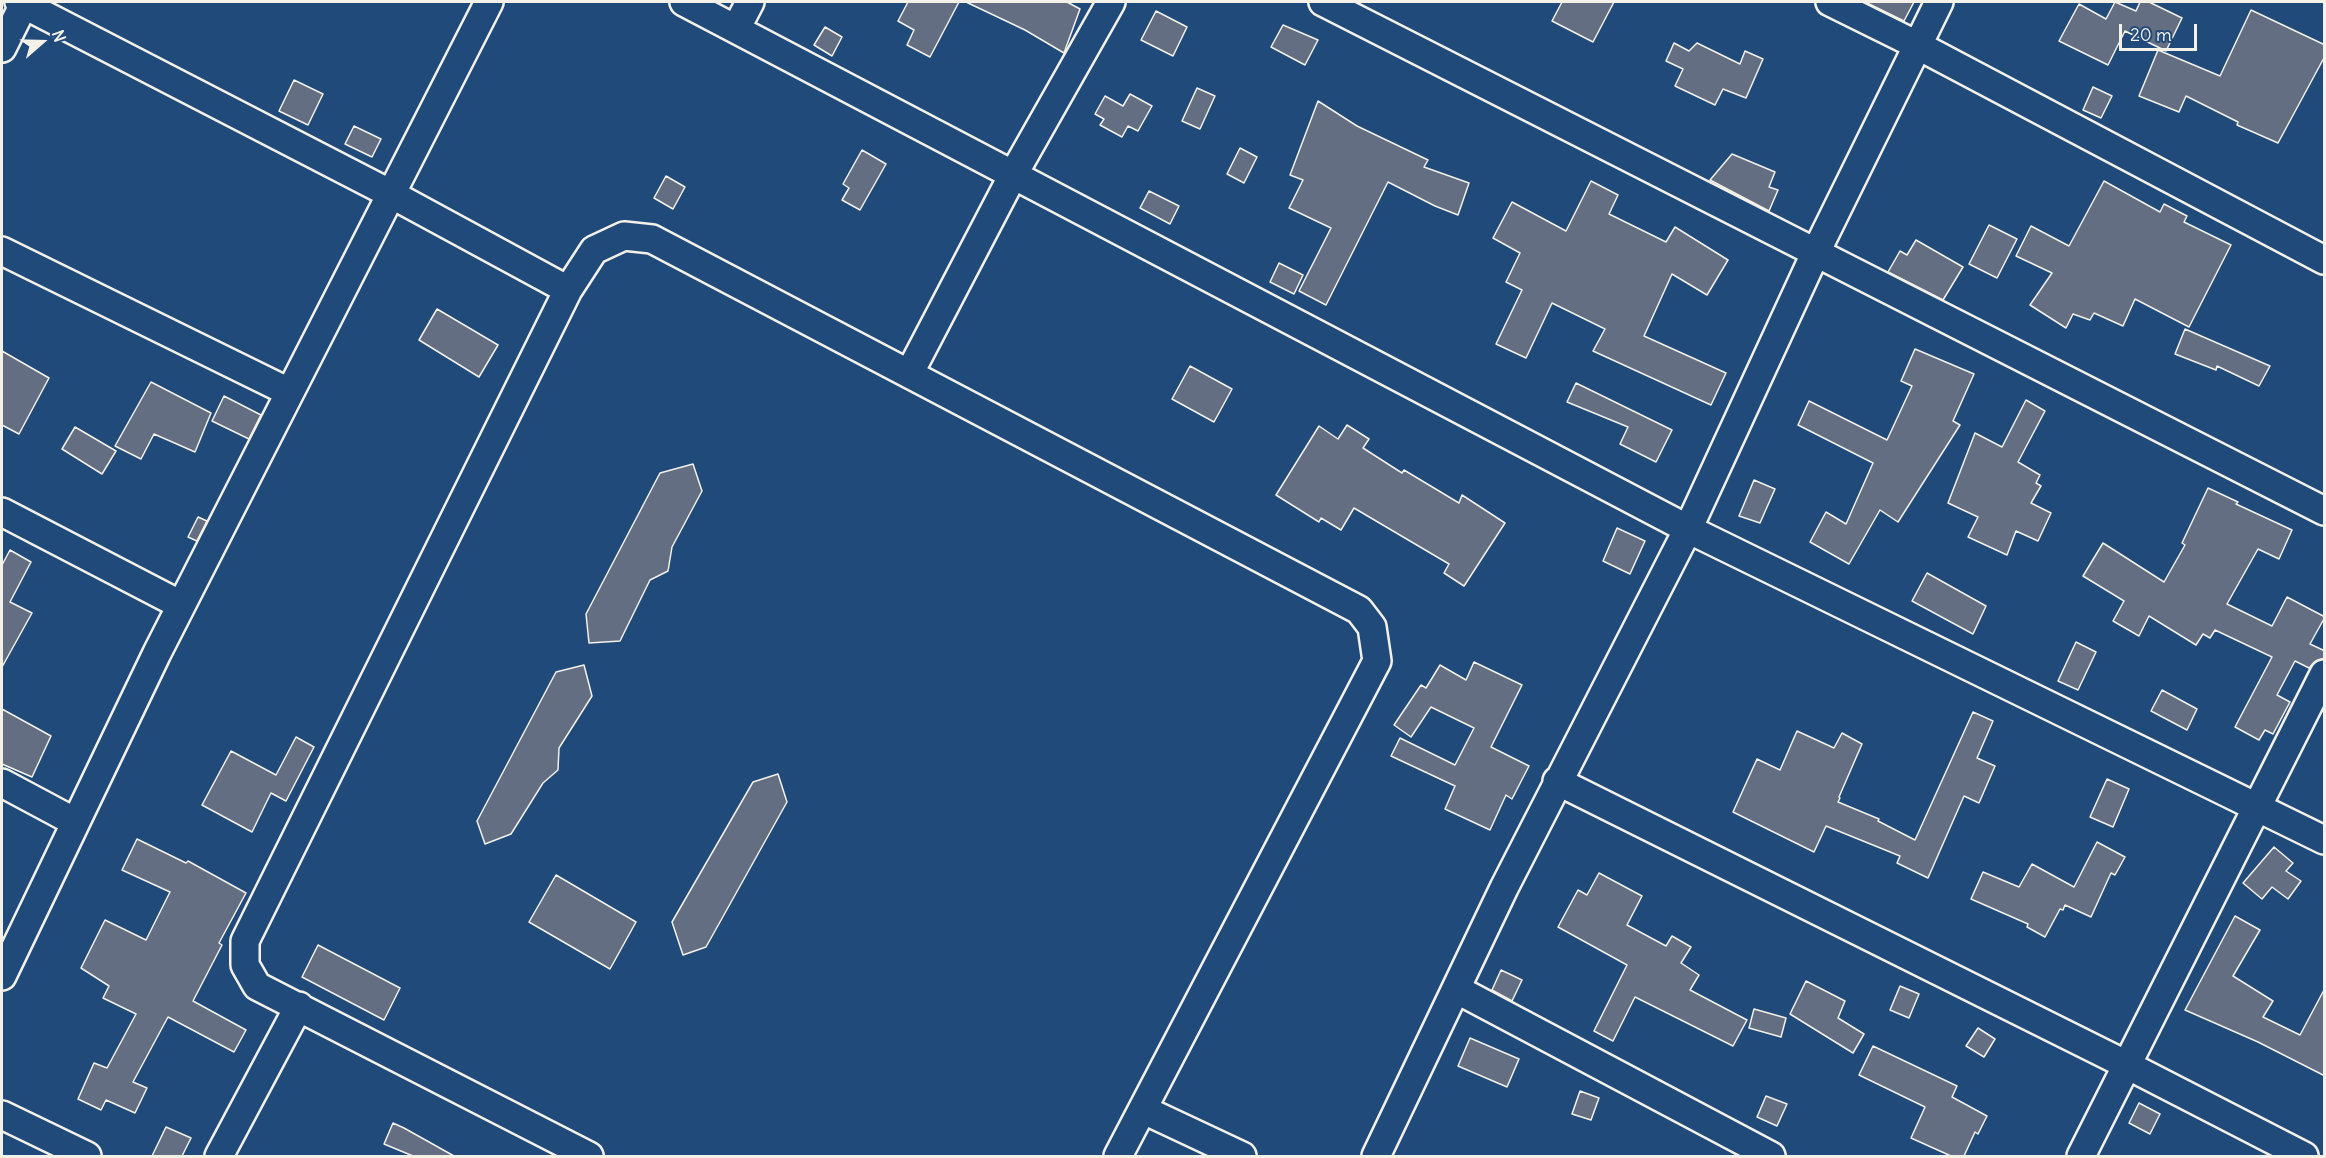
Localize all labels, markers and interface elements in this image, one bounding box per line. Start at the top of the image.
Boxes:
north arrow [12,12,72,72]
scale bar [2122,12,2200,50]
text: 20 m [2130,23,2172,46]
text: N [48,27,70,44]

